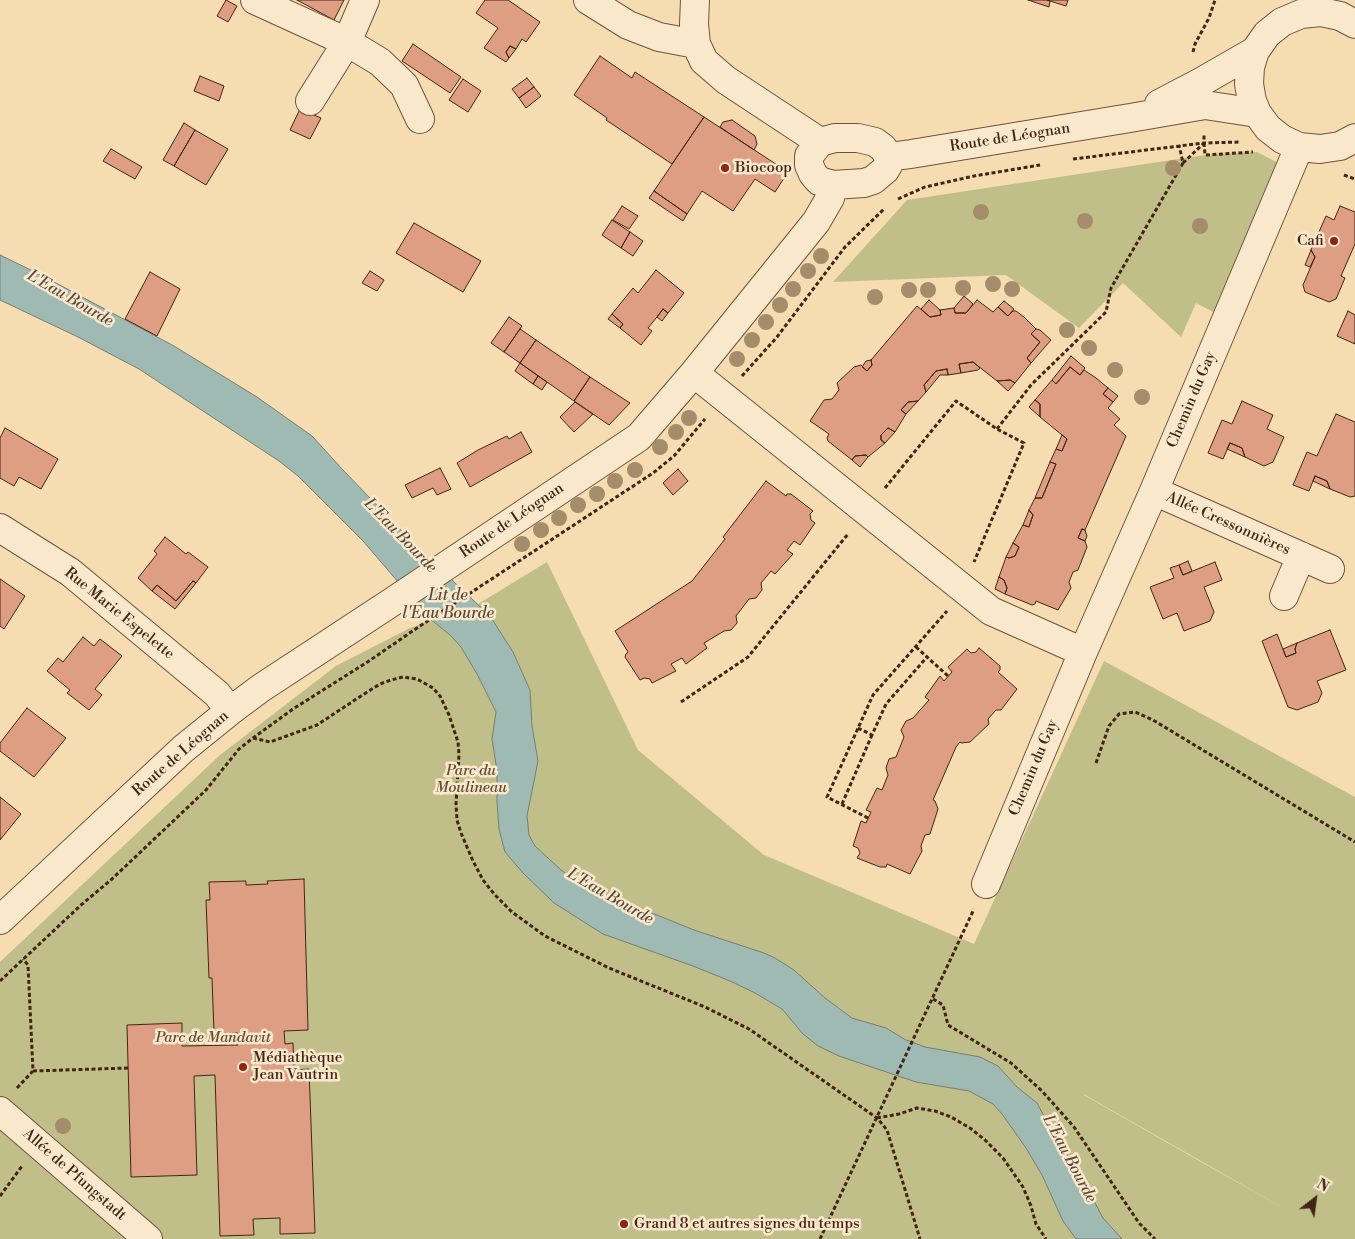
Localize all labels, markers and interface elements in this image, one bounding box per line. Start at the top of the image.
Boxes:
street label: Route de Léognan [949,120,1071,156]
place label: Biocoop [735,159,792,177]
marker: Biocoop [719,162,731,174]
place label: Cafi [1297,232,1324,250]
marker: Cafi [1328,235,1340,247]
water label: L'Eau Bourde [24,267,116,331]
street label: Chemin du Gay [1164,349,1220,451]
street label: Route de Léognan [457,480,567,562]
street label: Allée Cressonnières [1163,489,1293,559]
water label: L'Eau Bourde [360,495,440,577]
street label: Rue Marie Espelette [60,564,178,664]
water label: Lit de l'Eau Bourde [402,586,494,624]
street label: Route de Léognan [129,707,233,801]
street label: Chemin du Gay [1006,717,1062,819]
park label: Parc du Moulineau [435,762,507,797]
water label: L'Eau Bourde [564,865,656,929]
park label: Parc de Mandavit [155,1029,271,1047]
place label: Médiathèque Jean Vautrin [253,1049,342,1084]
marker: Médiathèque Jean Vautrin [237,1061,249,1073]
water label: L'Eau Bourde [1038,1112,1100,1206]
street label: Allée de Pfungstadt [19,1125,129,1225]
north arrow [1290,1174,1340,1224]
text: N [1313,1175,1332,1197]
place label: Grand 8 et autres signes du temps [634,1215,860,1233]
marker: Grand 8 et autres signes du temps [618,1218,630,1230]

